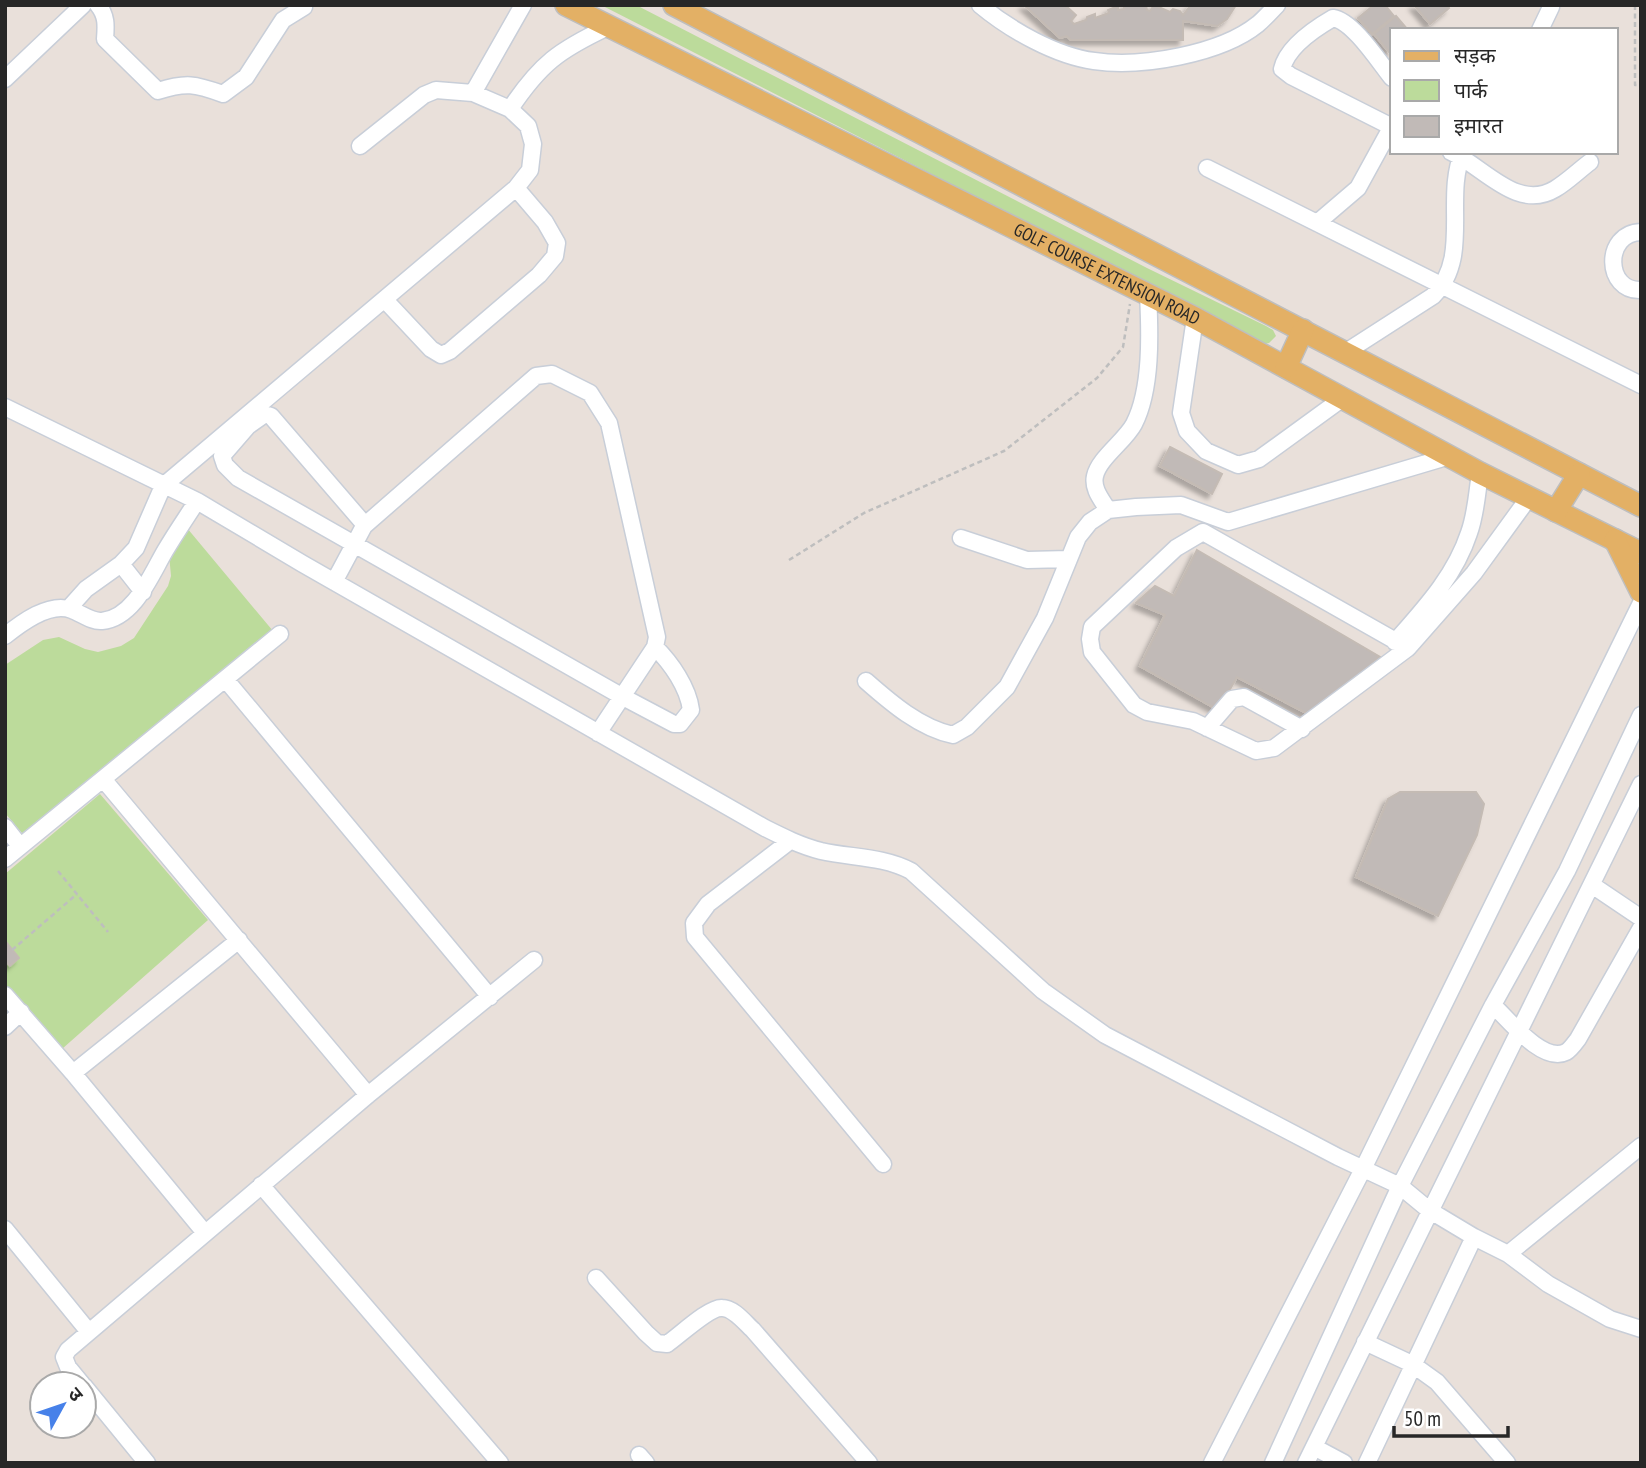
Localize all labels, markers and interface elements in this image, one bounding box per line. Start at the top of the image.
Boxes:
legend [1390,28,1618,154]
text: सड़क [1454,42,1496,69]
text: पार्क [1454,77,1488,104]
text: इमारत [1454,112,1504,139]
street label: GOLF COURSE EXTENSION ROAD [1010,218,1204,330]
north arrow [28,1370,98,1440]
text: उ [63,1382,89,1407]
scale bar [1394,1394,1508,1438]
text: 50 m [1404,1405,1441,1432]

